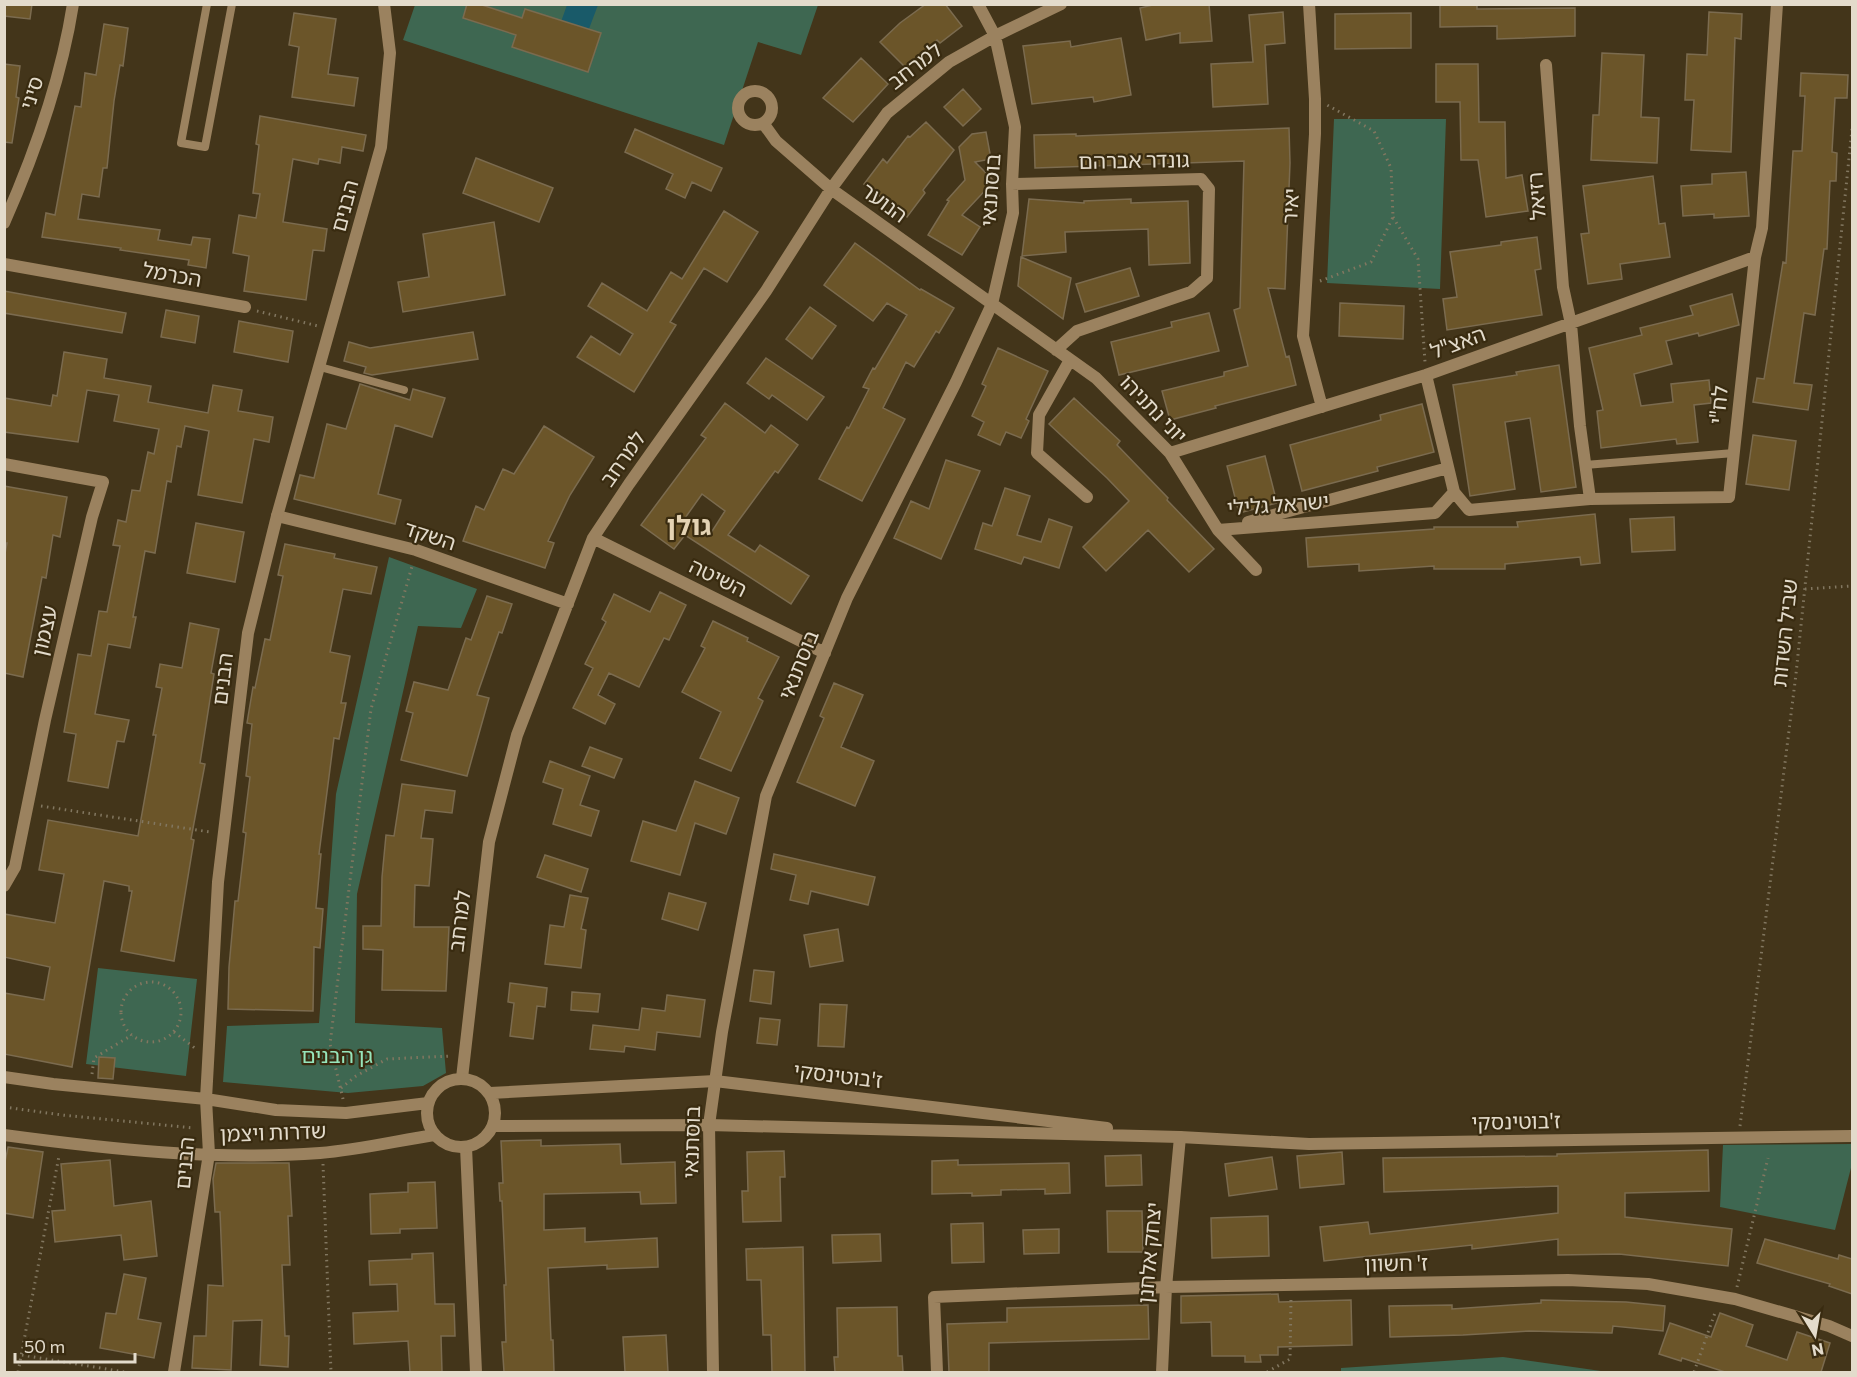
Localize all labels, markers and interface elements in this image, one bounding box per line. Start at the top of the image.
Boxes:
street label: למרחב [882,36,946,94]
street label: סיני [14,73,47,112]
street label: גונדר אברהם [1078,146,1190,173]
street label: בוסתנאי [974,153,1005,227]
street label: רזיאל [1521,171,1550,221]
street label: הבנים [325,177,362,234]
street label: הנוער [857,177,913,227]
street label: יאיר [1276,187,1303,224]
street label: הכרמל [141,256,204,291]
street label: האצ"ל [1426,320,1488,363]
street label: יוני נתניהו [1115,368,1193,447]
street label: לח"י [1703,384,1732,425]
street label: למרחב [594,426,650,491]
street label: ישראל גלילי [1226,487,1330,520]
district label: גולן [667,508,711,541]
street label: השקד [401,514,460,555]
street label: השיטה [686,552,752,601]
street label: שביל השדות [1765,578,1802,688]
street label: עצמון [26,603,61,658]
street label: בוסתנאי [772,626,823,703]
street label: הבנים [206,651,237,707]
street label: למרחב [442,889,475,953]
park label: גן הבנים [301,1042,373,1067]
street label: ז'בוטינסקי [792,1057,884,1092]
street label: בוסתנאי [677,1105,704,1179]
street label: ז'בוטינסקי [1471,1107,1561,1134]
street label: שדרות ויצמן [219,1117,327,1146]
street label: הבנים [169,1135,198,1190]
street label: יצחק אלחנן [1132,1201,1165,1305]
street label: ז' חשוון [1364,1249,1428,1276]
north arrow [1785,1305,1845,1365]
scale bar [15,1326,135,1364]
text: 50 m [24,1335,65,1357]
text: N [1810,1340,1826,1361]

